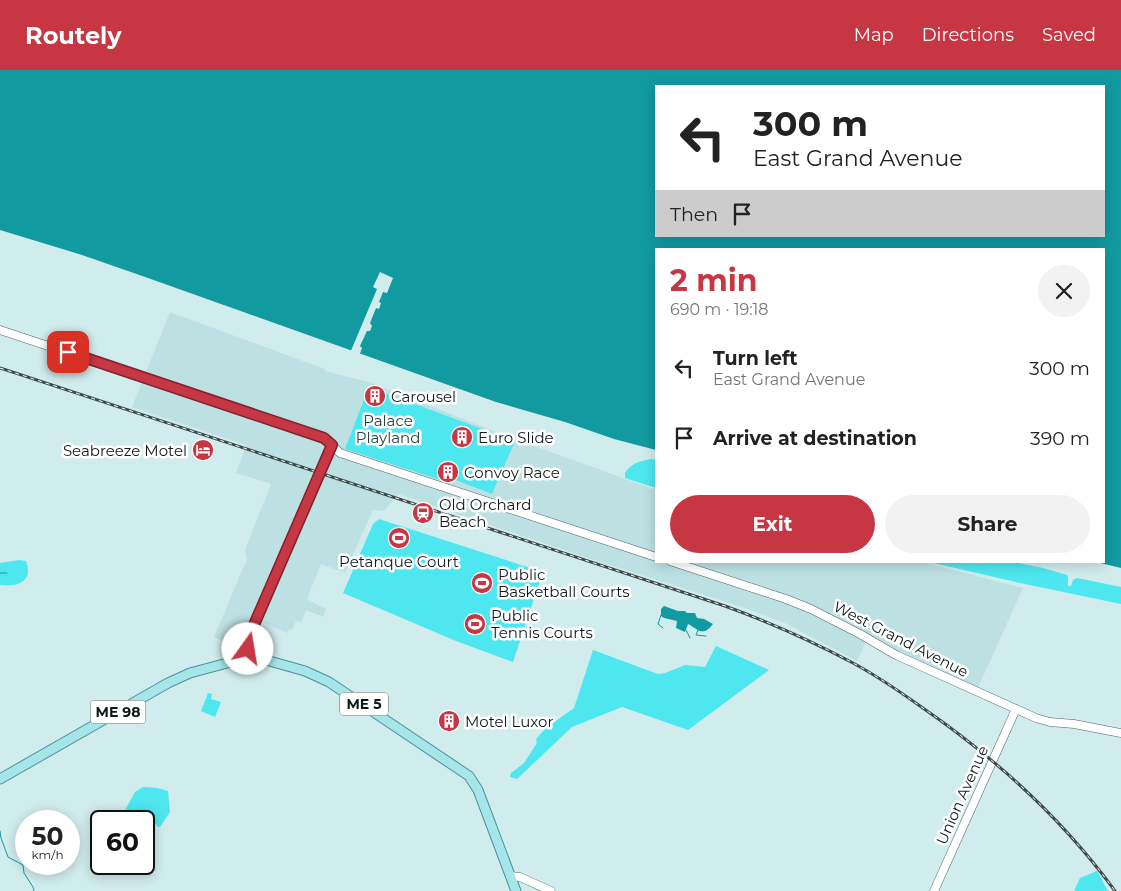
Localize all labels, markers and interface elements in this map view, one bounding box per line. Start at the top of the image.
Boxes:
text: Routely [25,21,122,50]
text: Map [854,24,894,46]
text: Directions [922,24,1014,46]
text: Saved [1042,24,1096,46]
text: 300 m [753,102,868,145]
icon: left [670,105,735,170]
text: East Grand Avenue [753,145,962,172]
icon: arrive [728,200,756,228]
text: Then [670,203,718,226]
text: 2 min [670,262,757,299]
button: close [1038,265,1090,317]
text: 690 m · 19:18 [670,300,769,319]
pin [47,331,89,373]
icon: arrive [54,338,82,366]
text: Turn left [713,347,798,370]
icon: left [670,354,698,382]
text: 300 m [1029,357,1090,380]
text: East Grand Avenue [713,370,865,389]
building icon: Carousel [363,384,387,408]
place label: Carousel [391,387,456,406]
park label: Palace Playland [356,411,420,447]
icon: arrive [670,424,698,452]
building icon: Euro Slide [450,425,474,449]
text: Arrive at destination [713,427,917,450]
text: 390 m [1030,427,1090,450]
place label: Euro Slide [478,428,554,447]
hotel icon: Seabreeze Motel [191,438,215,462]
place label: Seabreeze Motel [63,441,187,460]
building icon: Convoy Race [436,460,460,484]
place label: Convoy Race [464,463,560,482]
place label: Old Orchard Beach [439,495,531,531]
button: Exit [670,495,875,553]
button: Share [885,495,1090,553]
station icon: Old Orchard Beach [411,501,435,525]
sports icon: Petanque Court [387,526,411,550]
place label: Petanque Court [339,552,459,571]
place label: Public Basketball Courts [498,565,630,601]
sports icon: Public Basketball Courts [470,571,494,595]
street label: West Grand Avenue [830,597,972,681]
place label: Public Tennis Courts [491,606,593,642]
sports icon: Public Tennis Courts [463,612,487,636]
position arrow [221,622,273,674]
road number: ME 5 [340,692,388,716]
road number: ME 98 [90,700,146,724]
building icon: Motel Luxor [437,709,461,733]
place label: Motel Luxor [465,712,554,731]
street label: Union Avenue [932,743,992,847]
speed limit sign: 60 [90,810,155,875]
text: 50 [32,821,63,851]
text: km/h [31,847,64,862]

